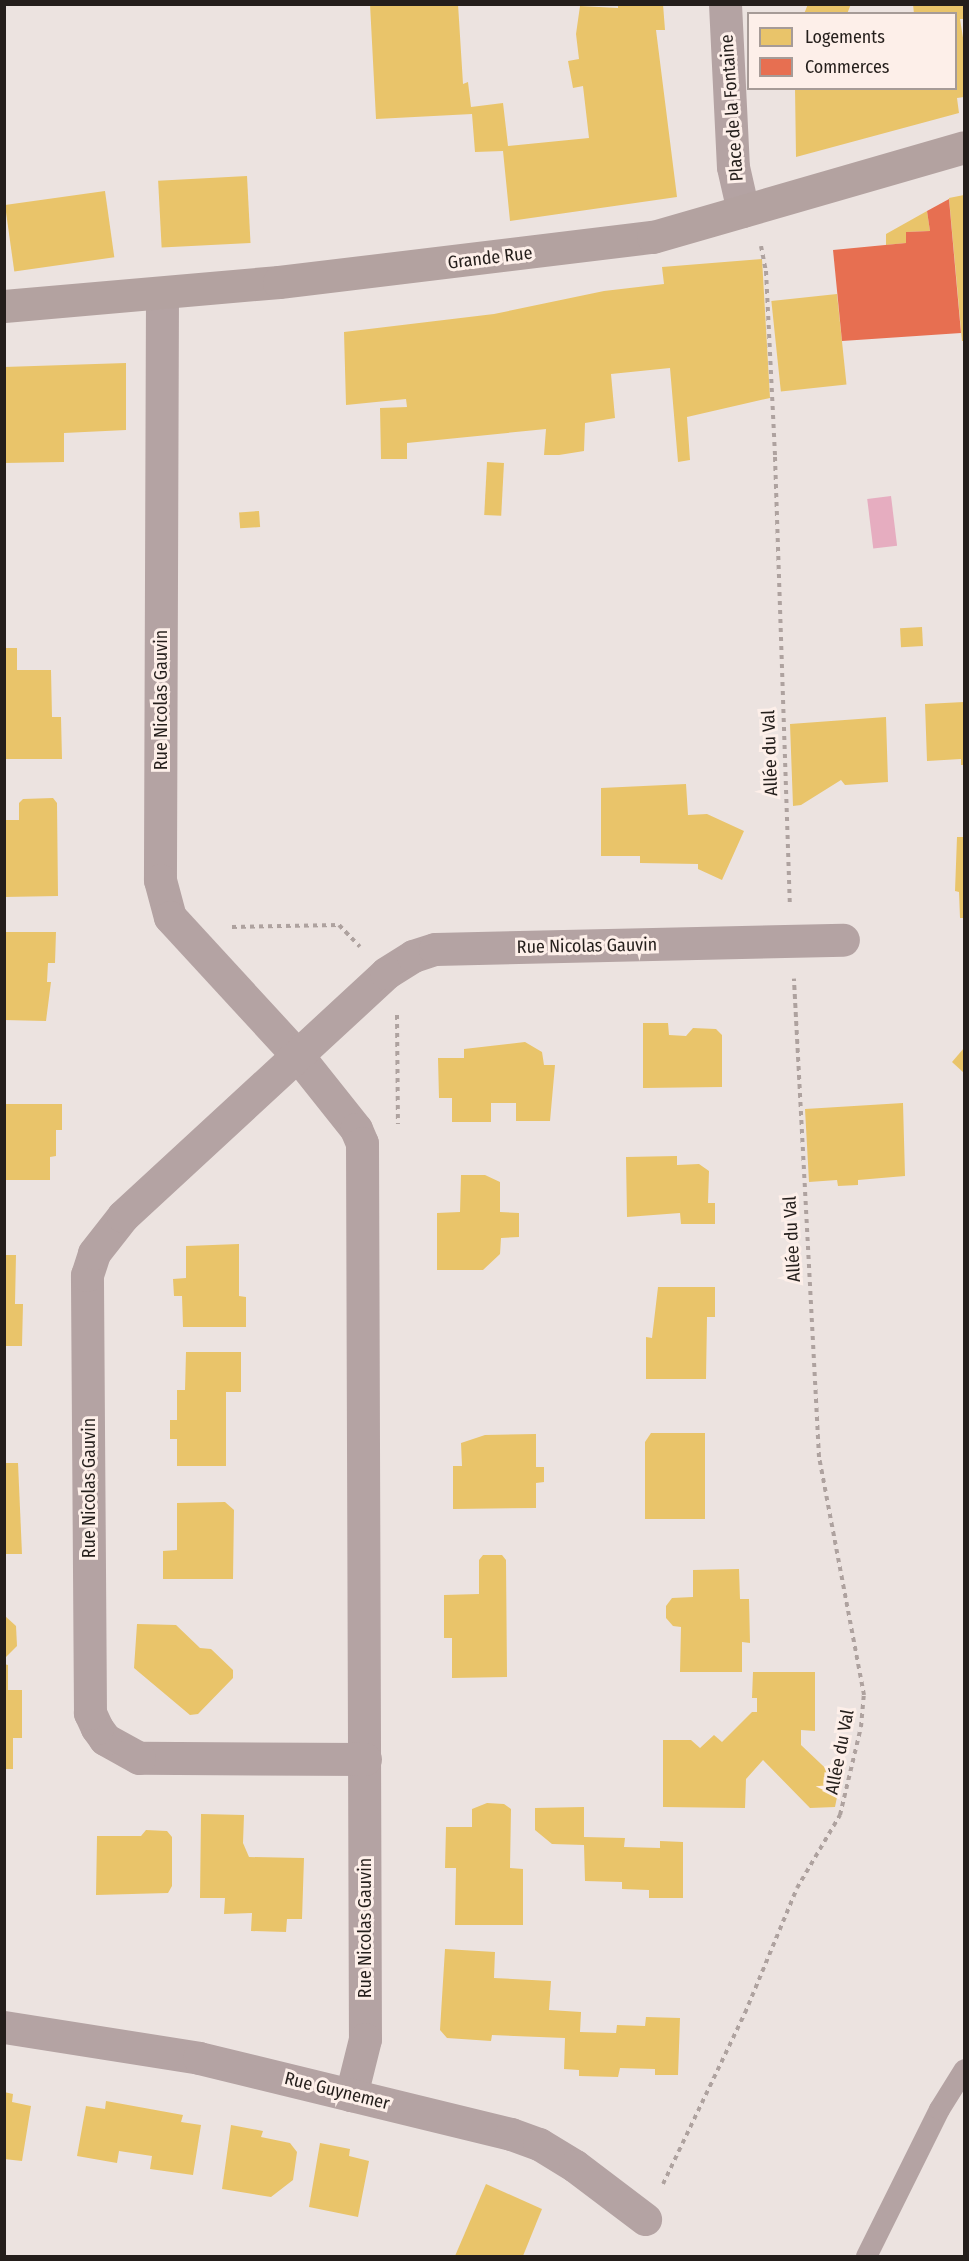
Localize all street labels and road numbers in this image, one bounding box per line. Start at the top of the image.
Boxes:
street label: Place de la Fontaine [716,34,748,182]
street label: Grande Rue [446,242,534,274]
street label: Rue Nicolas Gauvin [150,630,172,770]
street label: Allée du Val [758,710,782,796]
street label: Rue Nicolas Gauvin [517,934,657,958]
street label: Allée du Val [779,1195,805,1283]
street label: Rue Nicolas Gauvin [78,1418,100,1558]
street label: Allée du Val [821,1708,859,1796]
street label: Rue Nicolas Gauvin [354,1858,376,1998]
street label: Rue Guynemer [282,2068,392,2114]

